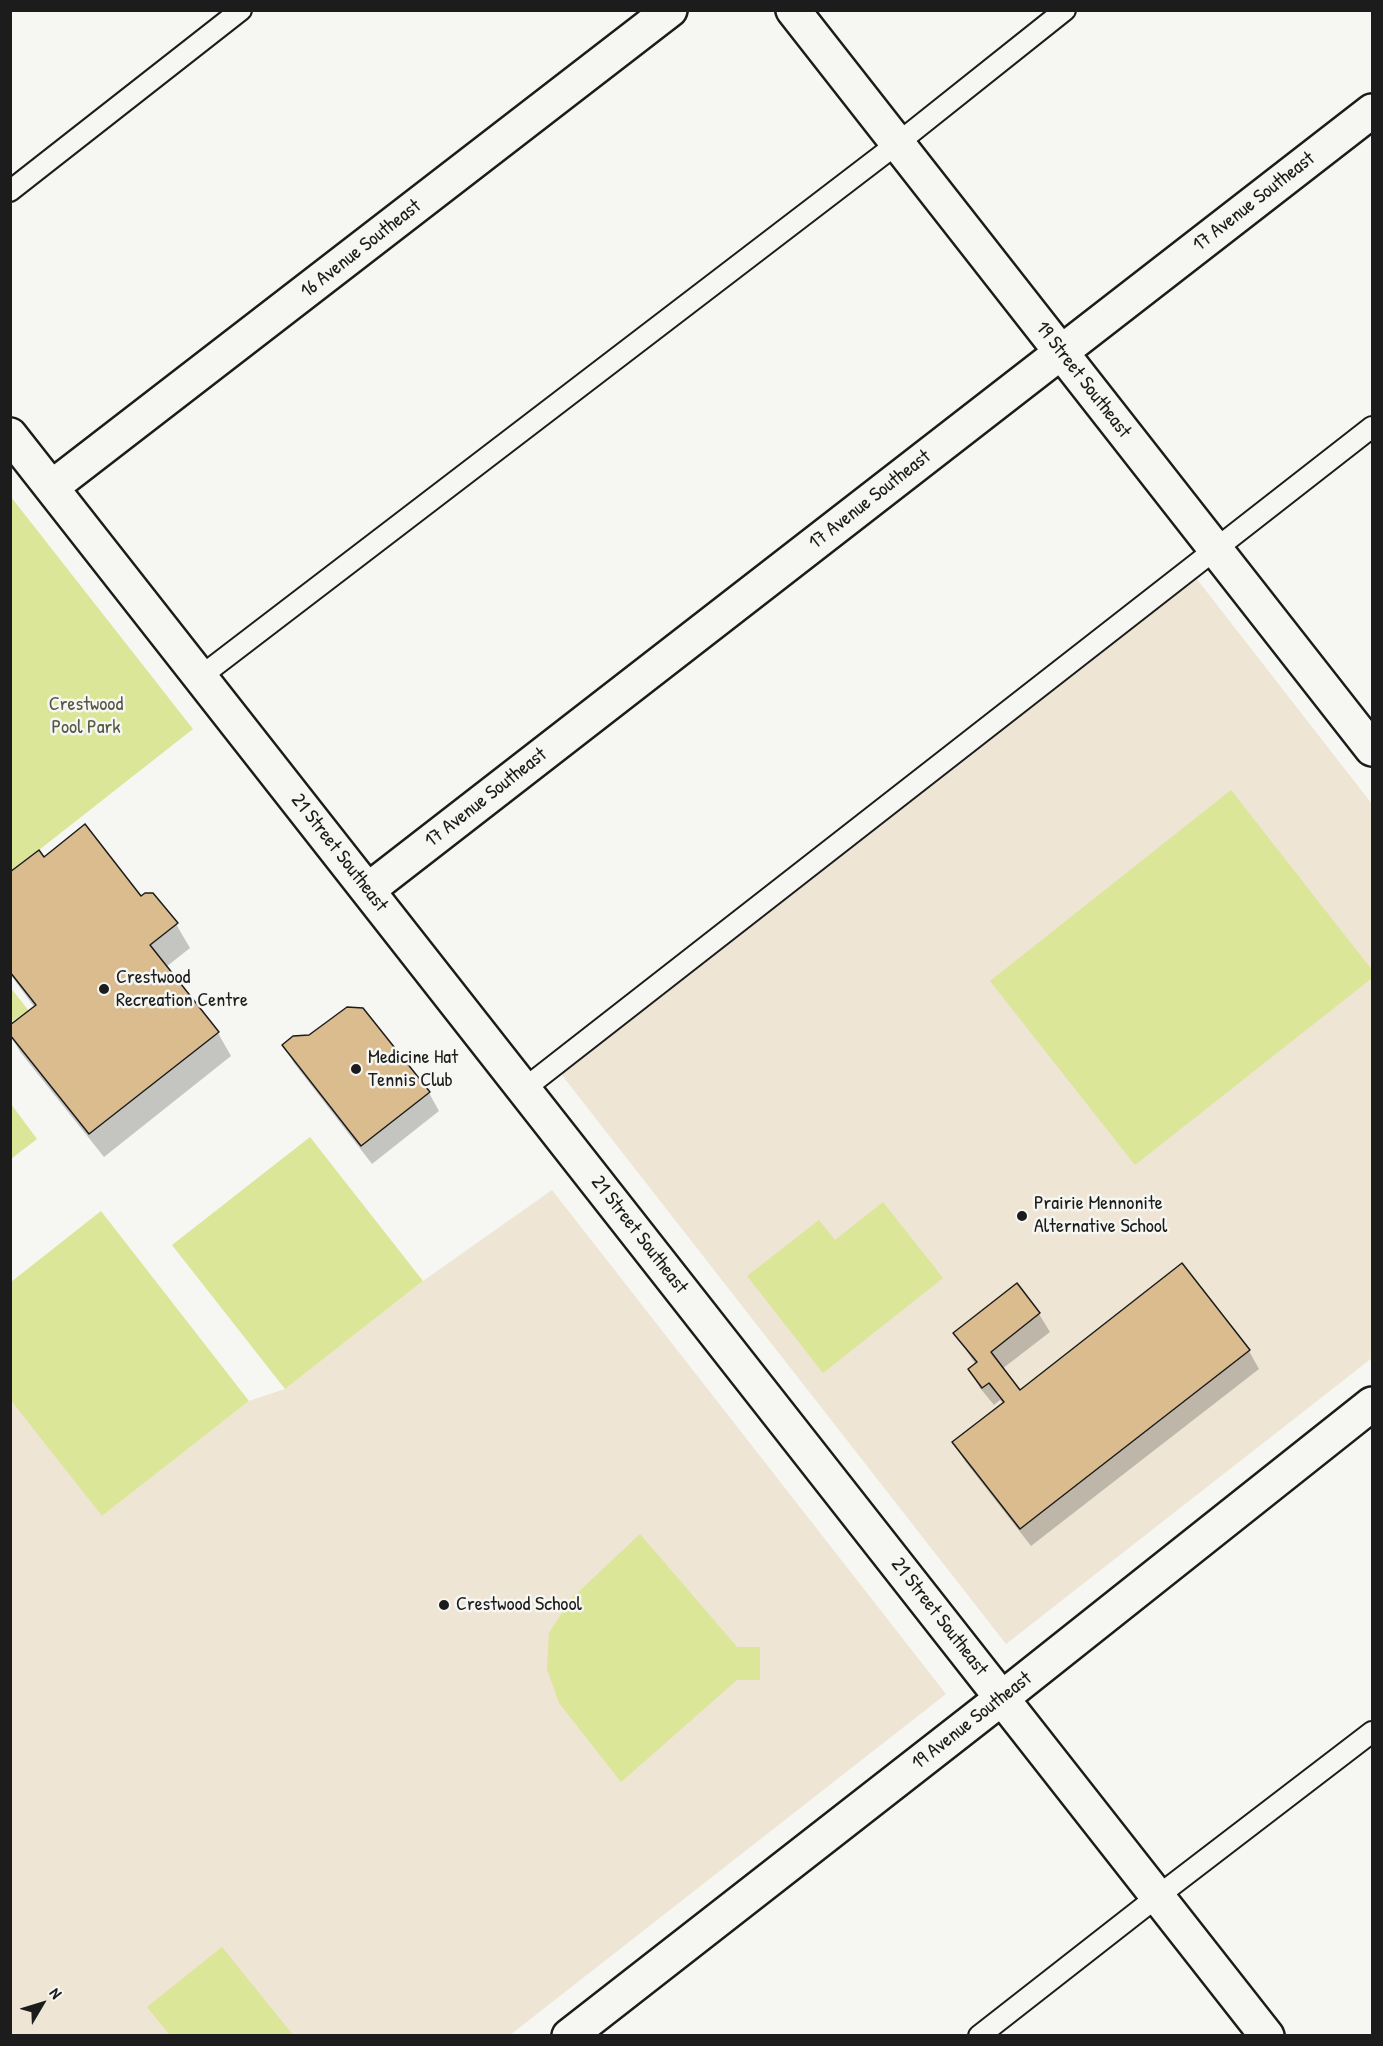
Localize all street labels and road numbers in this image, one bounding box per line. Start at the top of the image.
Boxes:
street label: 17 Avenue Southeast [1188,147,1320,257]
street label: 16 Avenue Southeast [296,195,426,303]
street label: 19 Street Southeast [1030,317,1136,443]
street label: 17 Avenue Southeast [804,445,936,555]
street label: 17 Avenue Southeast [420,743,552,853]
street label: 21 Street Southeast [285,789,393,917]
street label: 21 Street Southeast [585,1171,693,1299]
street label: 21 Street Southeast [885,1553,993,1681]
street label: 19 Avenue Southeast [907,1667,1037,1775]

